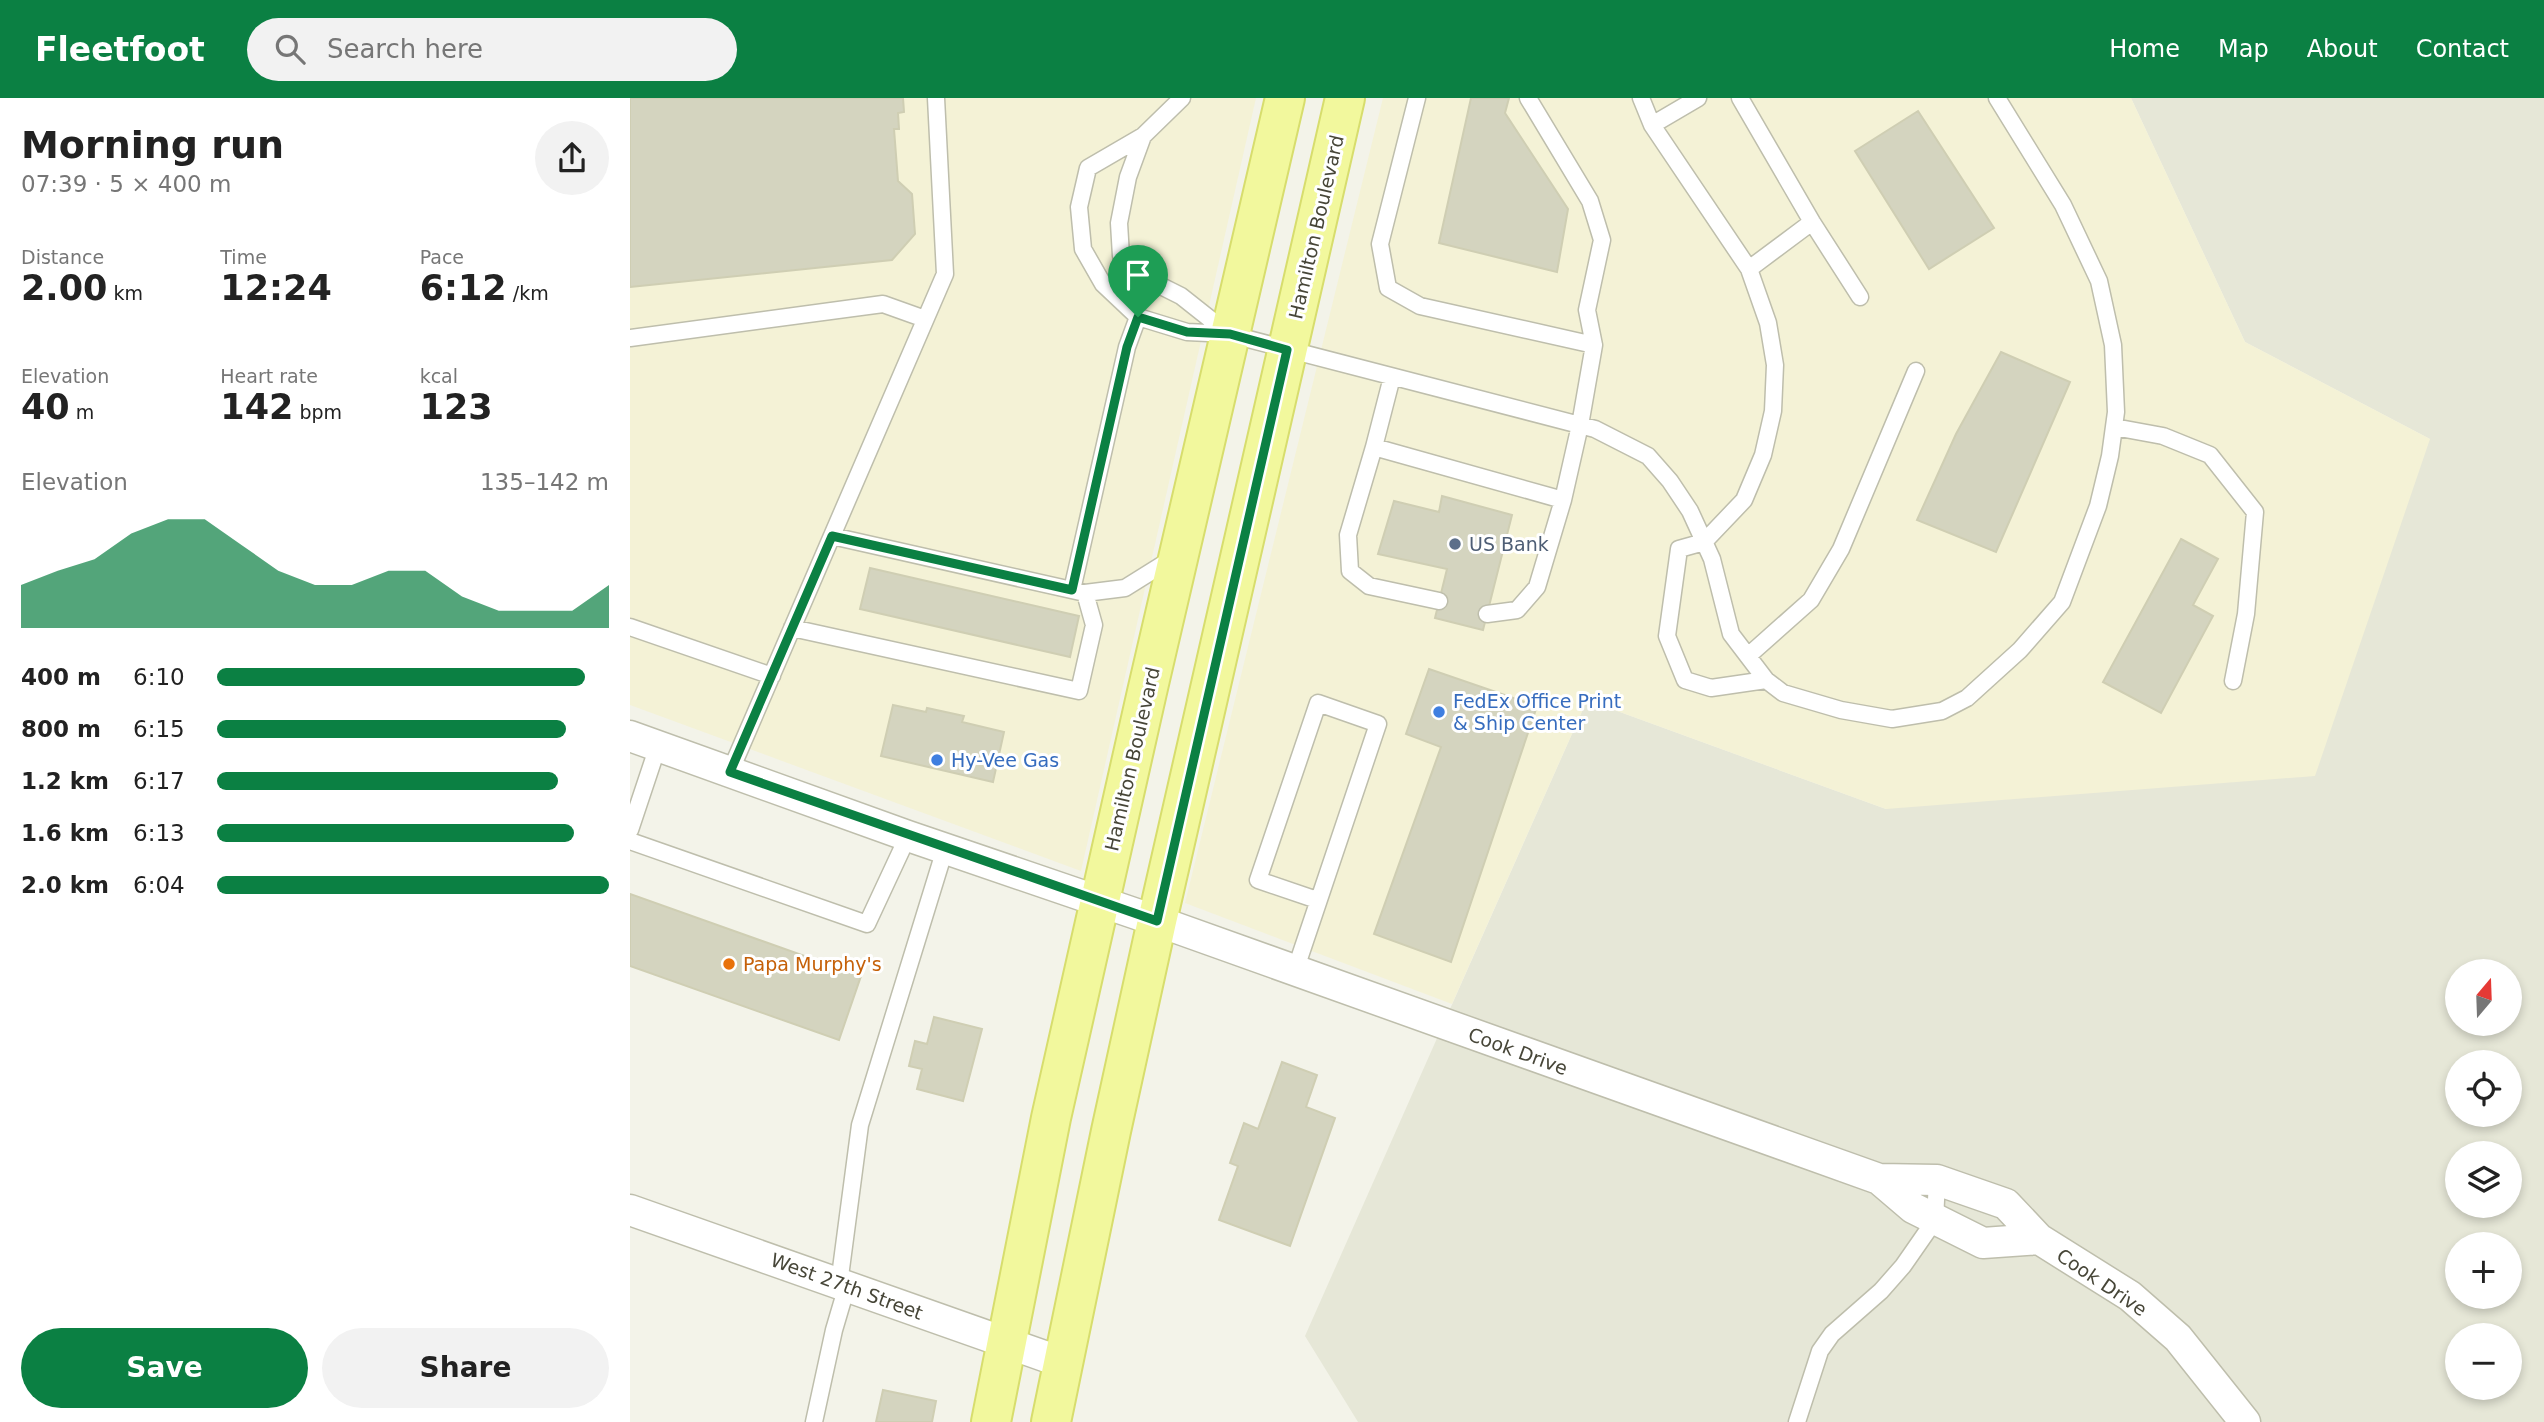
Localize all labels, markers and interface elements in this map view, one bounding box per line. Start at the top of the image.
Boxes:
search box [247,18,737,81]
text: Fleetfoot [35,30,205,69]
icon: search [271,30,309,68]
text: Search here [327,34,483,64]
text: Home [2109,35,2180,63]
text: Map [2218,35,2269,63]
text: About [2307,35,2378,63]
text: Contact [2416,35,2509,63]
button: share [535,121,609,195]
text: Morning run [21,123,284,167]
street label: Hamilton Boulevard [1284,133,1348,321]
text: 07:39 · 5 × 400 m [21,171,231,197]
pin [1108,245,1168,317]
text: Distance [21,246,104,268]
text: Time [220,246,267,268]
text: Pace [420,246,464,268]
icon: arrive [1119,256,1157,294]
text: 2.00 [21,268,107,308]
text: 12:24 [220,268,332,308]
text: 6:12 [420,268,507,308]
text: km [107,282,143,304]
text: /km [507,282,549,304]
text: Elevation [21,365,109,387]
text: Heart rate [220,365,318,387]
text: kcal [420,365,458,387]
text: 40 [21,387,70,427]
text: 142 [220,387,293,427]
text: 123 [420,387,493,427]
text: m [70,401,94,423]
text: bpm [293,401,342,423]
text: Elevation [21,469,128,495]
text: 135–142 m [480,469,609,495]
place label: US Bank [1469,533,1549,555]
marker: US Bank [1447,536,1463,552]
text: 400 m [21,664,101,690]
text: 6:10 [133,664,185,690]
street label: Hamilton Boulevard [1100,665,1164,853]
place label: FedEx Office Print & Ship Center [1453,690,1621,734]
marker: FedEx Office Print & Ship Center [1431,704,1447,720]
text: 800 m [21,716,101,742]
text: 6:15 [133,716,185,742]
place label: Hy-Vee Gas [951,749,1059,771]
marker: Hy-Vee Gas [929,752,945,768]
text: 1.2 km [21,768,109,794]
text: 6:17 [133,768,185,794]
text: 1.6 km [21,820,109,846]
text: 6:13 [133,820,185,846]
text: 2.0 km [21,872,109,898]
text: 6:04 [133,872,185,898]
place label: Papa Murphy's [743,953,882,975]
marker: Papa Murphy's [721,956,737,972]
north arrow [2445,959,2522,1036]
map controls [2445,959,2522,1400]
street label: Cook Drive [1465,1023,1571,1079]
button: locate [2445,1050,2522,1127]
button: layers [2445,1141,2522,1218]
button: + [2445,1232,2522,1309]
street label: Cook Drive [2053,1244,2151,1320]
street label: West 27th Street [768,1248,926,1324]
button: − [2445,1323,2522,1400]
button: Save [21,1328,308,1408]
button: Share [322,1328,609,1408]

